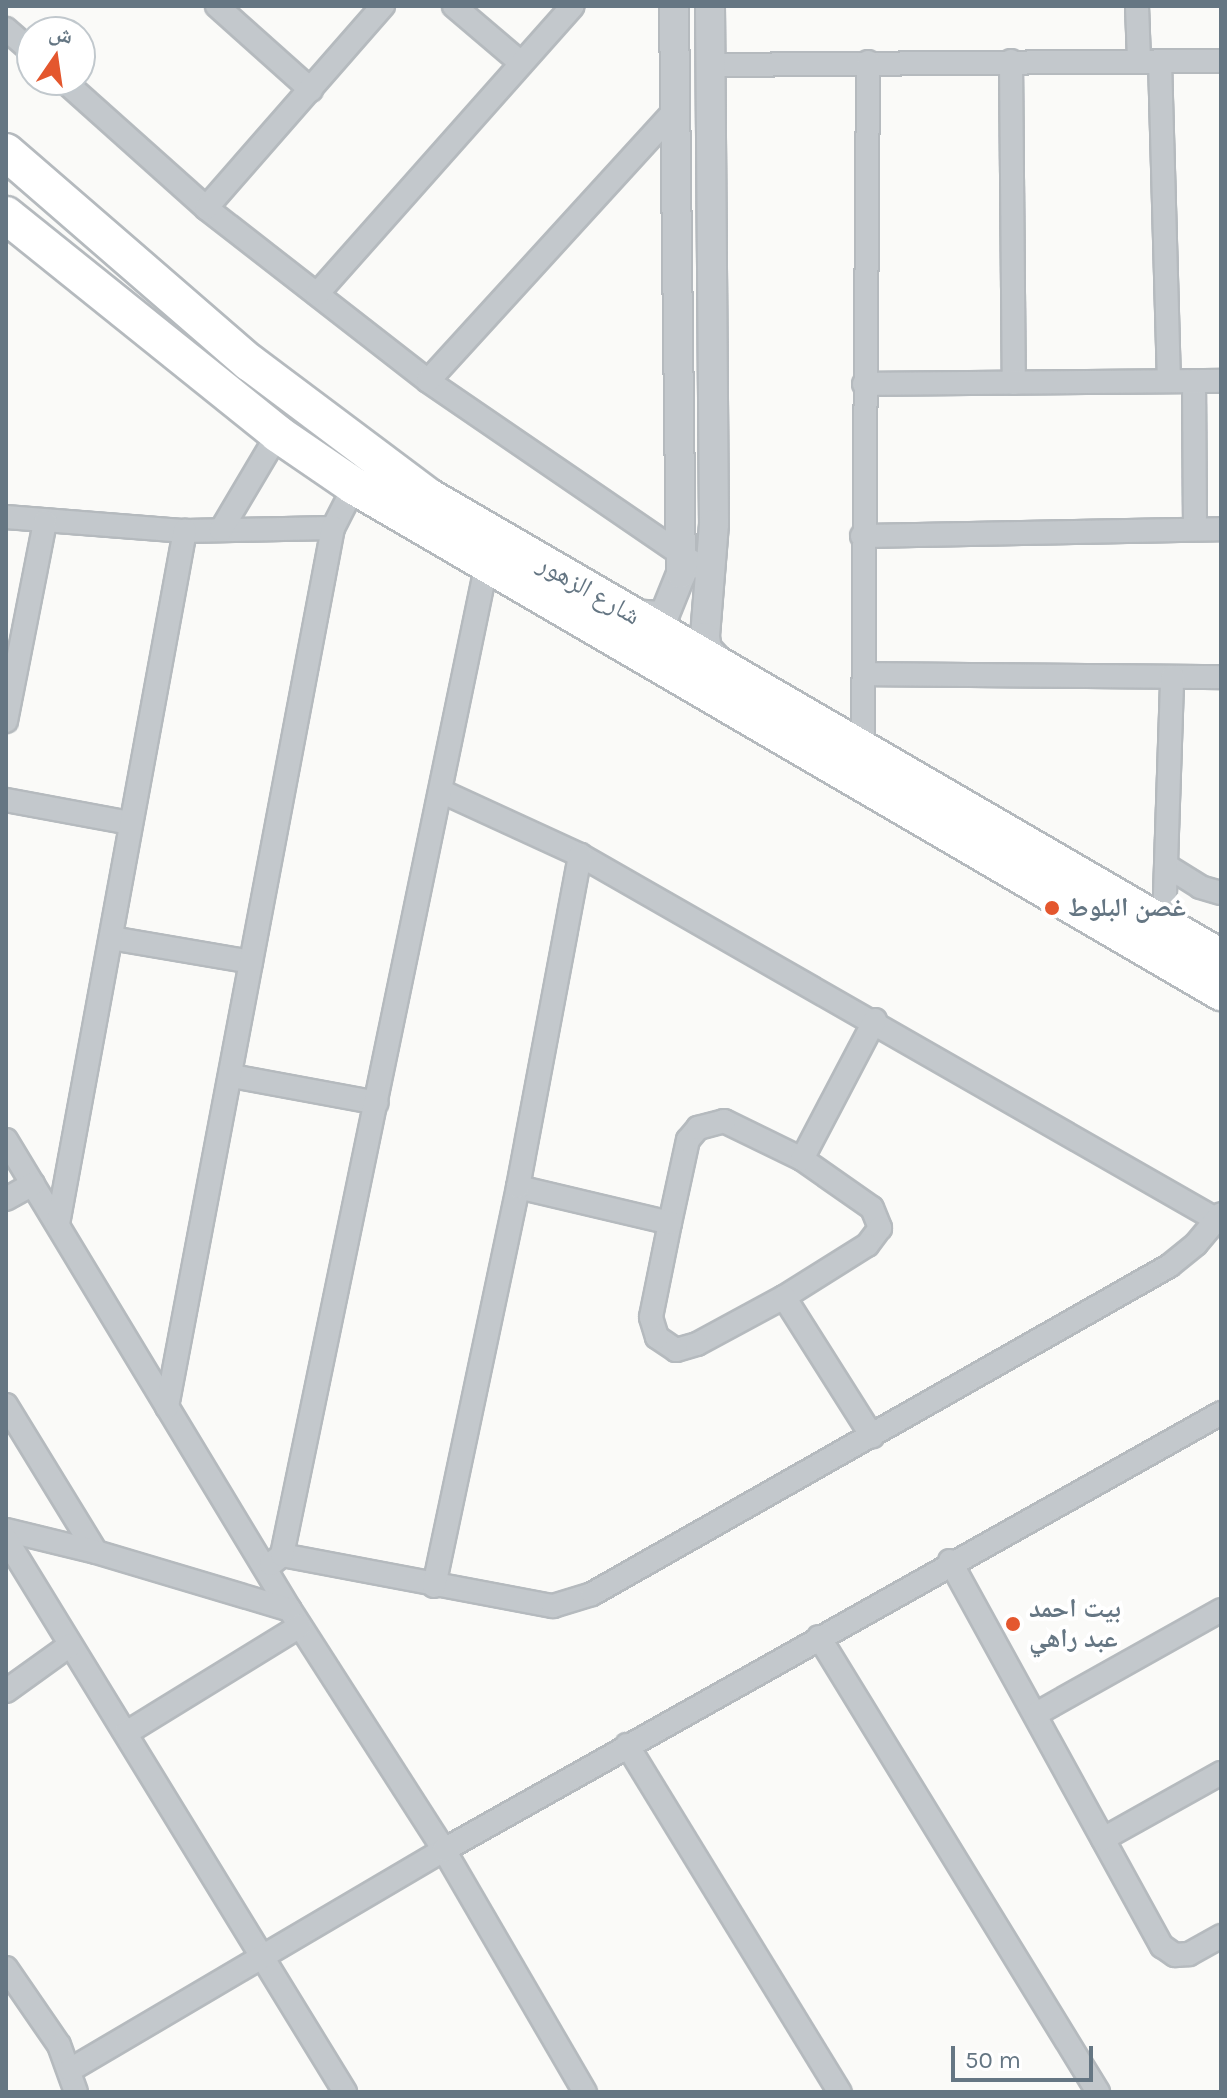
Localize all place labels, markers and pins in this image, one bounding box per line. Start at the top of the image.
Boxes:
place label: غصن البلوط [1068,892,1186,924]
marker: غصن البلوط [1043,899,1061,917]
place label: بيت احمد عبد راهي [1029,1593,1121,1654]
marker: بيت احمد عبد راهي [1004,1615,1022,1633]

